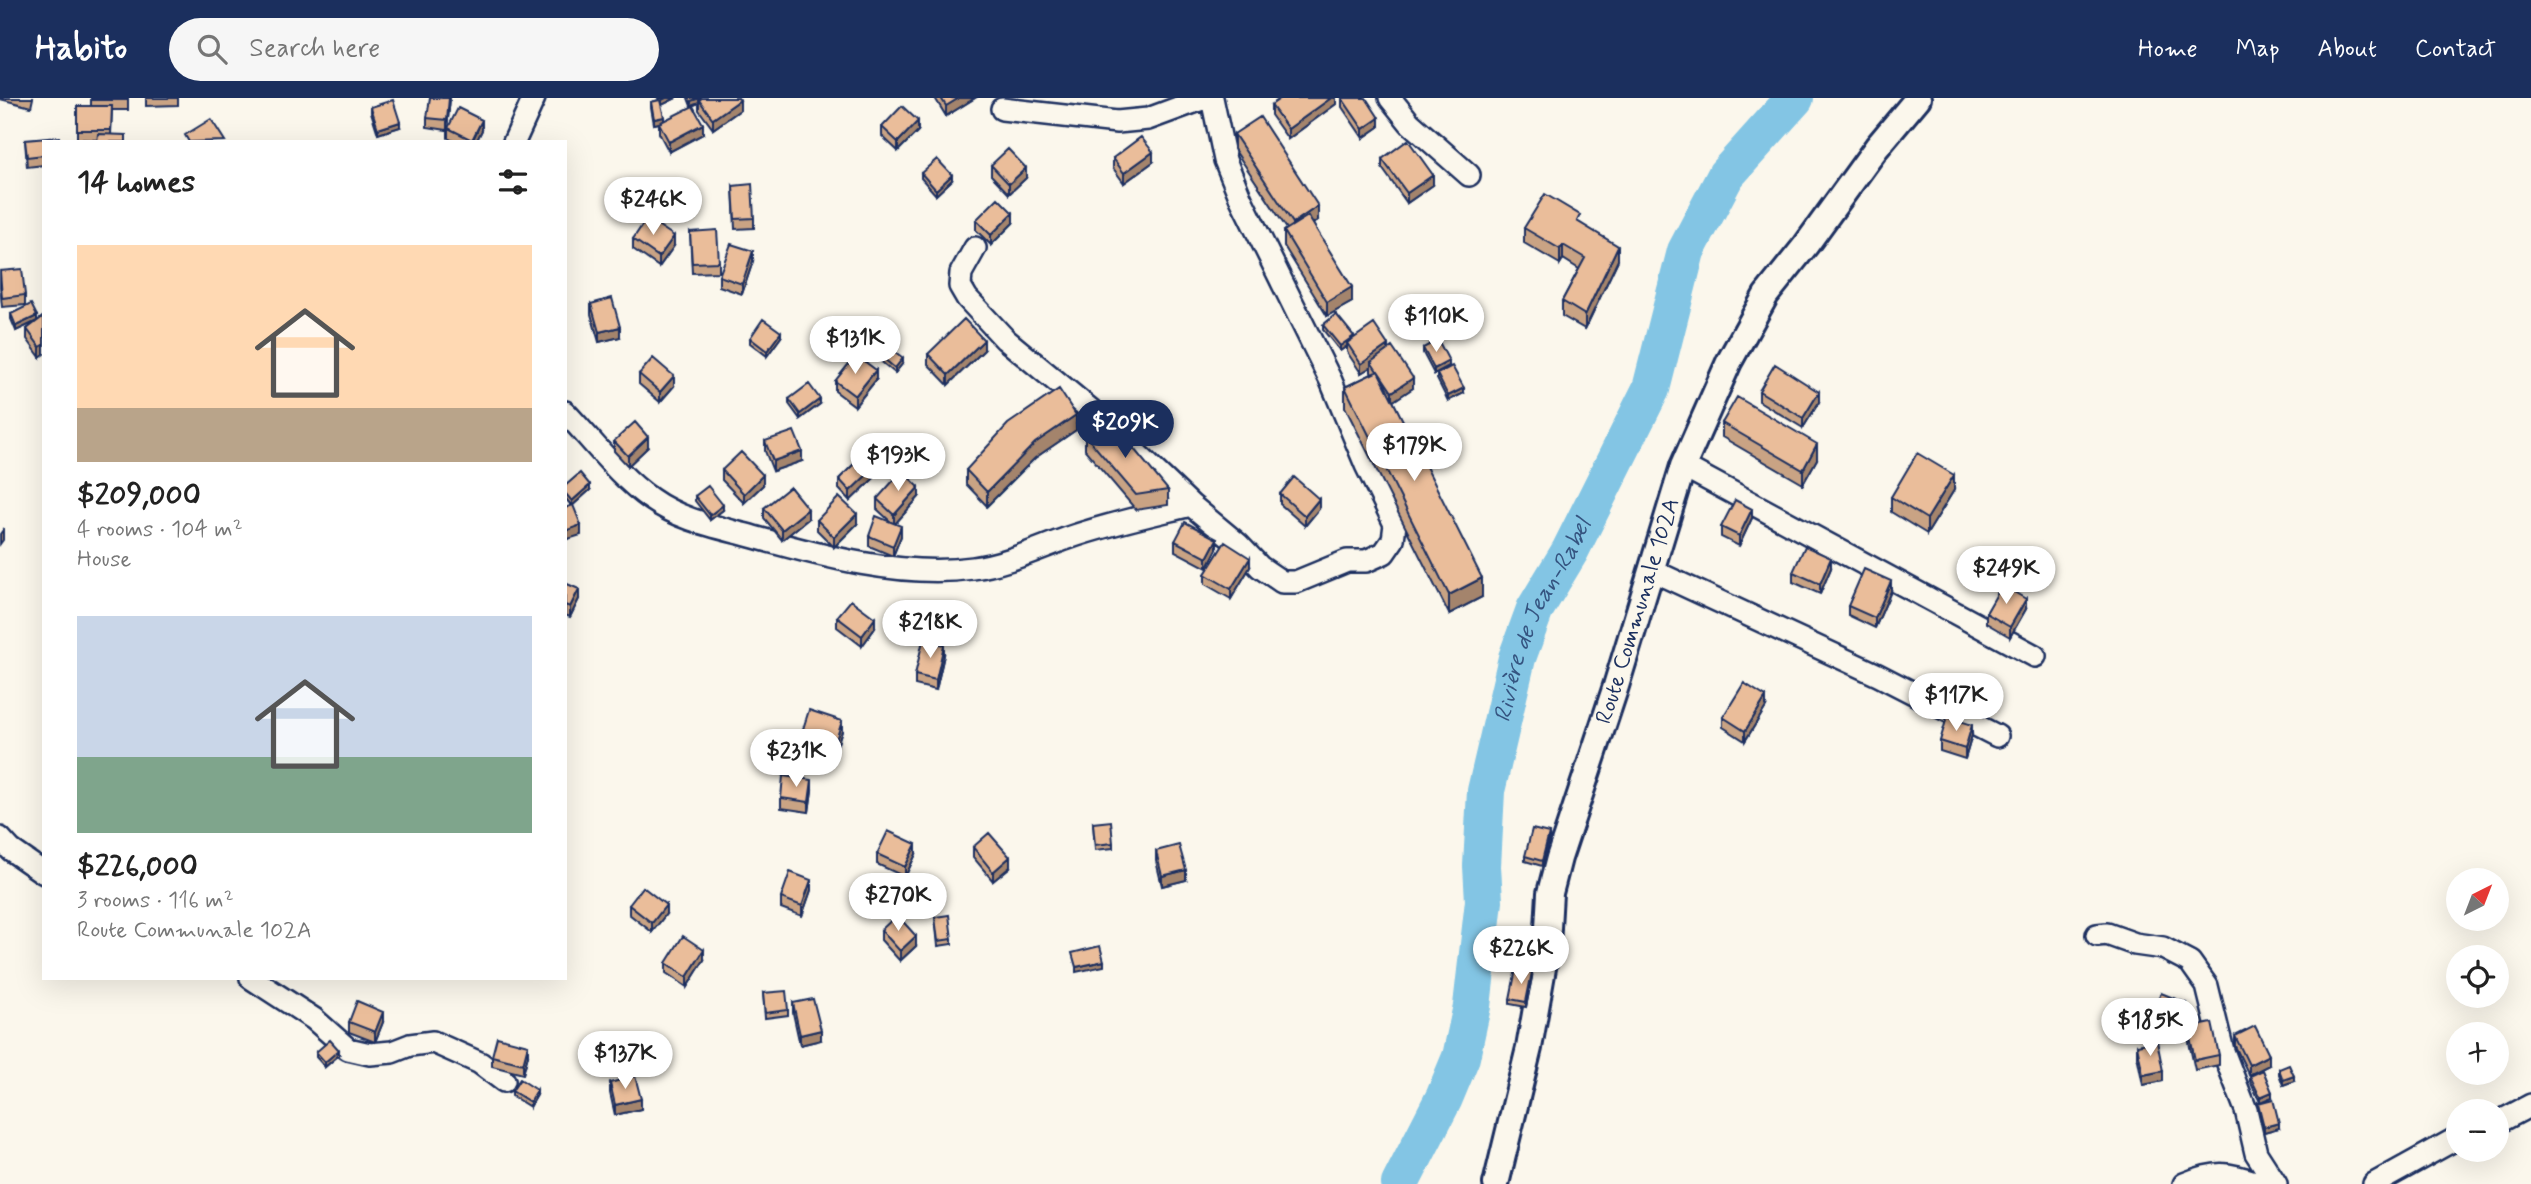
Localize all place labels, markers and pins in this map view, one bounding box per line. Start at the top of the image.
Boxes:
pin: $246K [604,178,702,237]
pin: $110K [1387,294,1485,354]
pin: $131K [806,316,904,376]
pin: $209K [1076,400,1174,460]
pin: $179K [1365,424,1463,483]
pin: $193K [849,434,947,493]
pin: $249K [1957,546,2055,606]
pin: $218K [881,601,979,660]
pin: $117K [1907,674,2005,733]
pin: $231K [747,730,845,789]
pin: $270K [849,874,947,933]
pin: $226K [1472,926,1570,986]
pin: $185K [2101,998,2199,1058]
pin: $137K [576,1032,674,1091]

